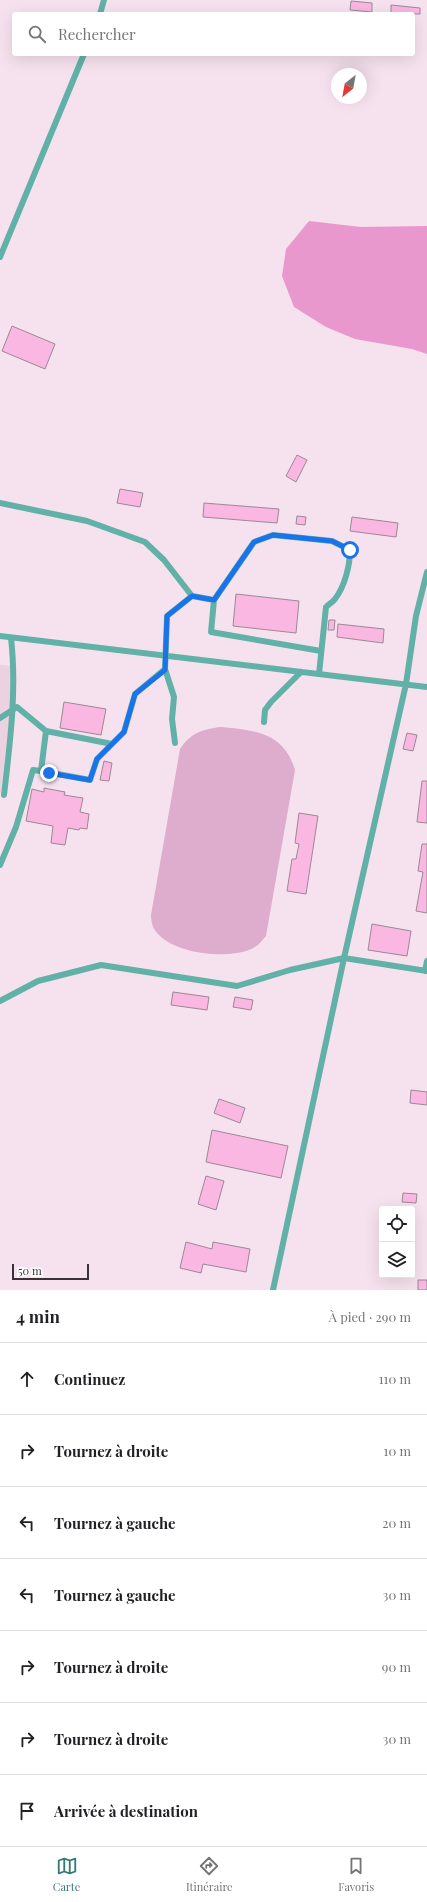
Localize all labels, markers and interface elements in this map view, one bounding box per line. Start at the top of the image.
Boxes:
search box [12,12,415,56]
icon: search [26,23,48,45]
text: Rechercher [58,24,136,44]
north arrow [331,68,367,104]
route start [341,541,359,559]
route end [40,764,58,782]
map controls [379,1206,415,1278]
button: locate [379,1206,415,1242]
button: layers [379,1242,415,1278]
scale bar [12,1262,89,1281]
text: 50 m [18,1263,42,1278]
text: 4 min [16,1305,60,1327]
text: À pied · 290 m [329,1308,411,1325]
icon: ahead [16,1368,38,1390]
text: Continuez [54,1369,125,1389]
text: 110 m [379,1370,411,1387]
icon: right [16,1440,38,1462]
text: Tournez à droite [54,1441,168,1461]
text: 10 m [384,1442,411,1459]
icon: left [16,1512,38,1534]
text: Tournez à gauche [54,1513,176,1533]
text: 20 m [382,1514,411,1531]
icon: left [16,1584,38,1606]
text: Tournez à gauche [54,1585,176,1605]
text: 30 m [383,1586,411,1603]
icon: right [16,1656,38,1678]
text: Tournez à droite [54,1657,168,1677]
text: 90 m [382,1658,411,1675]
icon: right [16,1728,38,1750]
text: Tournez à droite [54,1729,168,1749]
text: 30 m [383,1730,411,1747]
icon: arrive [16,1800,38,1822]
text: Arrivée à destination [54,1801,198,1821]
tab: Carte [53,1855,80,1894]
tab: Itinéraire [186,1855,233,1894]
tab: Favoris [338,1855,374,1894]

